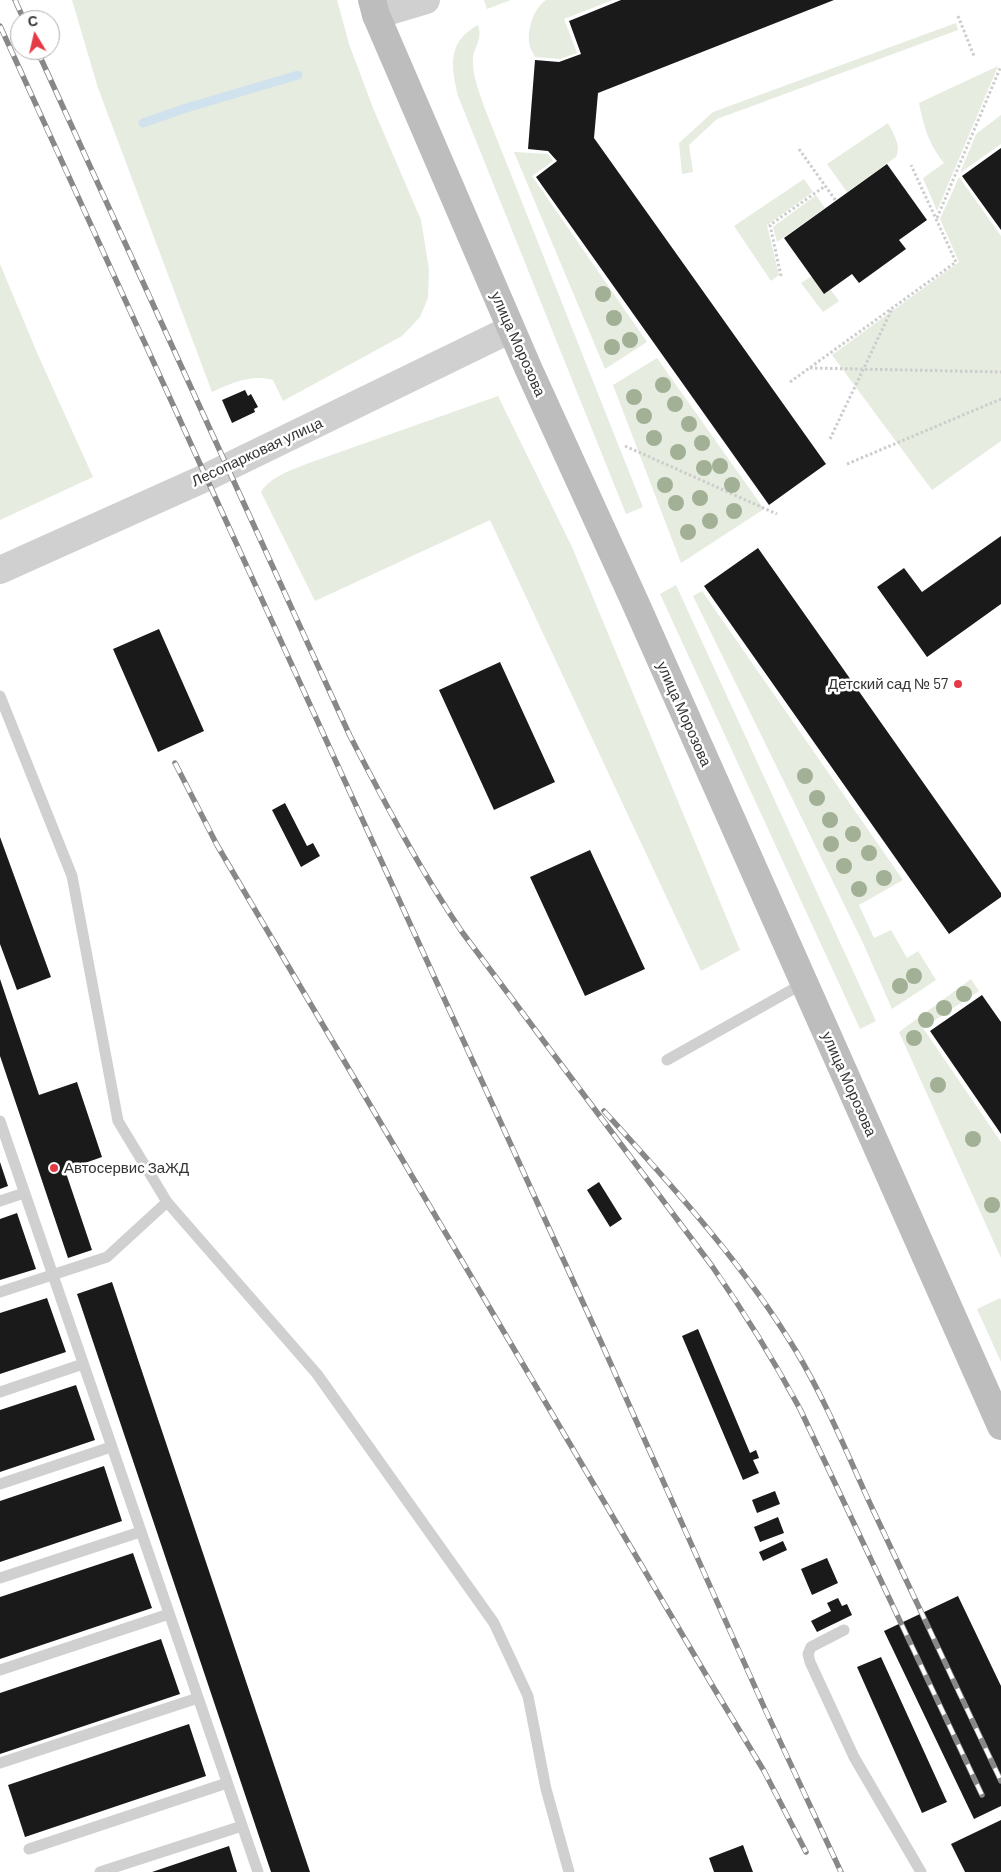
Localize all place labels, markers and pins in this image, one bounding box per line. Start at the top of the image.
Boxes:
place label: Детский сад № 57 [828,675,948,693]
marker: Детский сад № 57 [952,678,964,690]
place label: Автосервис ЗаЖД [64,1159,189,1177]
marker: Автосервис ЗаЖД [48,1162,60,1174]

